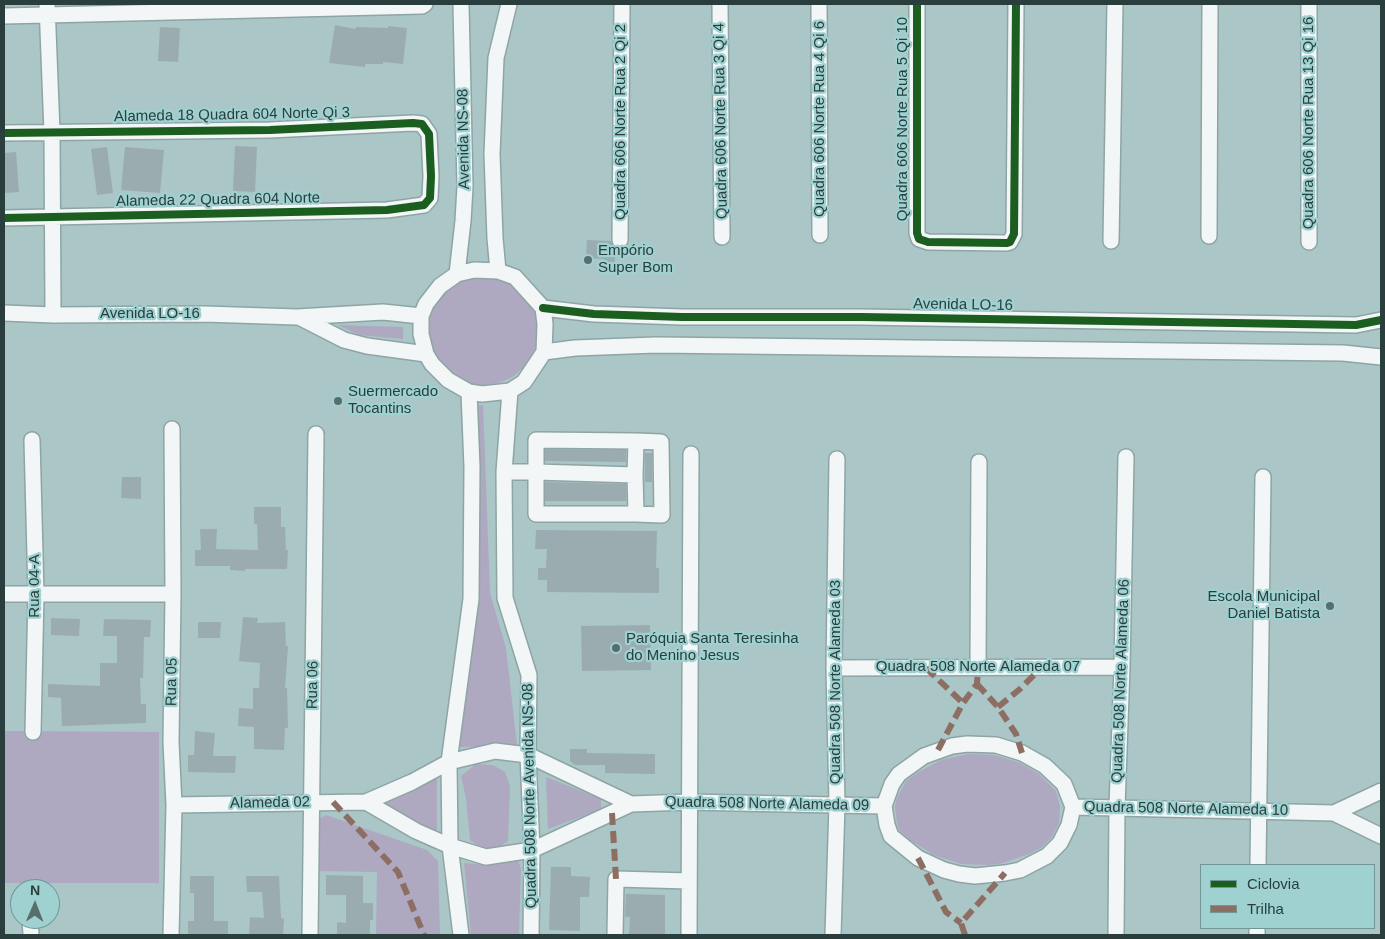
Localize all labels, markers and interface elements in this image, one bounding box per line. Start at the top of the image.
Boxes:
street label: Quadra 606 Norte Rua 5 Qi 10 [894,17,912,221]
street label: Quadra 606 Norte Rua 13 Qi 16 [1300,17,1318,229]
street label: Quadra 606 Norte Rua 4 Qi 6 [811,21,829,217]
street label: Quadra 606 Norte Rua 3 Qi 4 [710,23,732,219]
street label: Quadra 606 Norte Rua 2 Qi 2 [612,24,630,220]
street label: Avenida NS-08 [454,89,474,189]
street label: Alameda 18 Quadra 604 Norte Qi 3 [114,104,350,126]
street label: Alameda 22 Quadra 604 Norte [116,189,320,211]
place label: Empório Super Bom [598,242,673,277]
marker: Empório Super Bom [582,254,594,266]
street label: Avenida LO-16 [913,295,1013,315]
street label: Avenida LO-16 [100,305,200,323]
place label: Suermercado Tocantins [348,383,438,418]
marker: Suermercado Tocantins [332,395,344,407]
street label: Rua 04-A [26,554,44,618]
street label: Quadra 508 Norte Alameda 06 [1108,579,1134,783]
street label: Quadra 508 Norte Alameda 03 [827,580,845,784]
place label: Escola Municipal Daniel Batista [1207,588,1320,623]
marker: Escola Municipal Daniel Batista [1324,600,1336,612]
place label: Paróquia Santa Teresinha do Menino Jesus [626,630,799,665]
marker: Paróquia Santa Teresinha do Menino Jesus [610,642,622,654]
street label: Rua 05 [163,658,181,706]
street label: Quadra 508 Norte Alameda 07 [876,658,1080,676]
street label: Rua 06 [304,661,322,709]
street label: Quadra 508 Norte Avenida NS-08 [519,683,541,909]
street label: Alameda 02 [230,793,310,813]
street label: Quadra 508 Norte Alameda 09 [665,793,869,815]
street label: Quadra 508 Norte Alameda 10 [1084,798,1288,820]
legend [1200,864,1375,929]
text: Ciclovia [1247,875,1300,892]
north arrow [10,879,60,929]
text: N [30,882,40,898]
text: Trilha [1247,900,1284,917]

